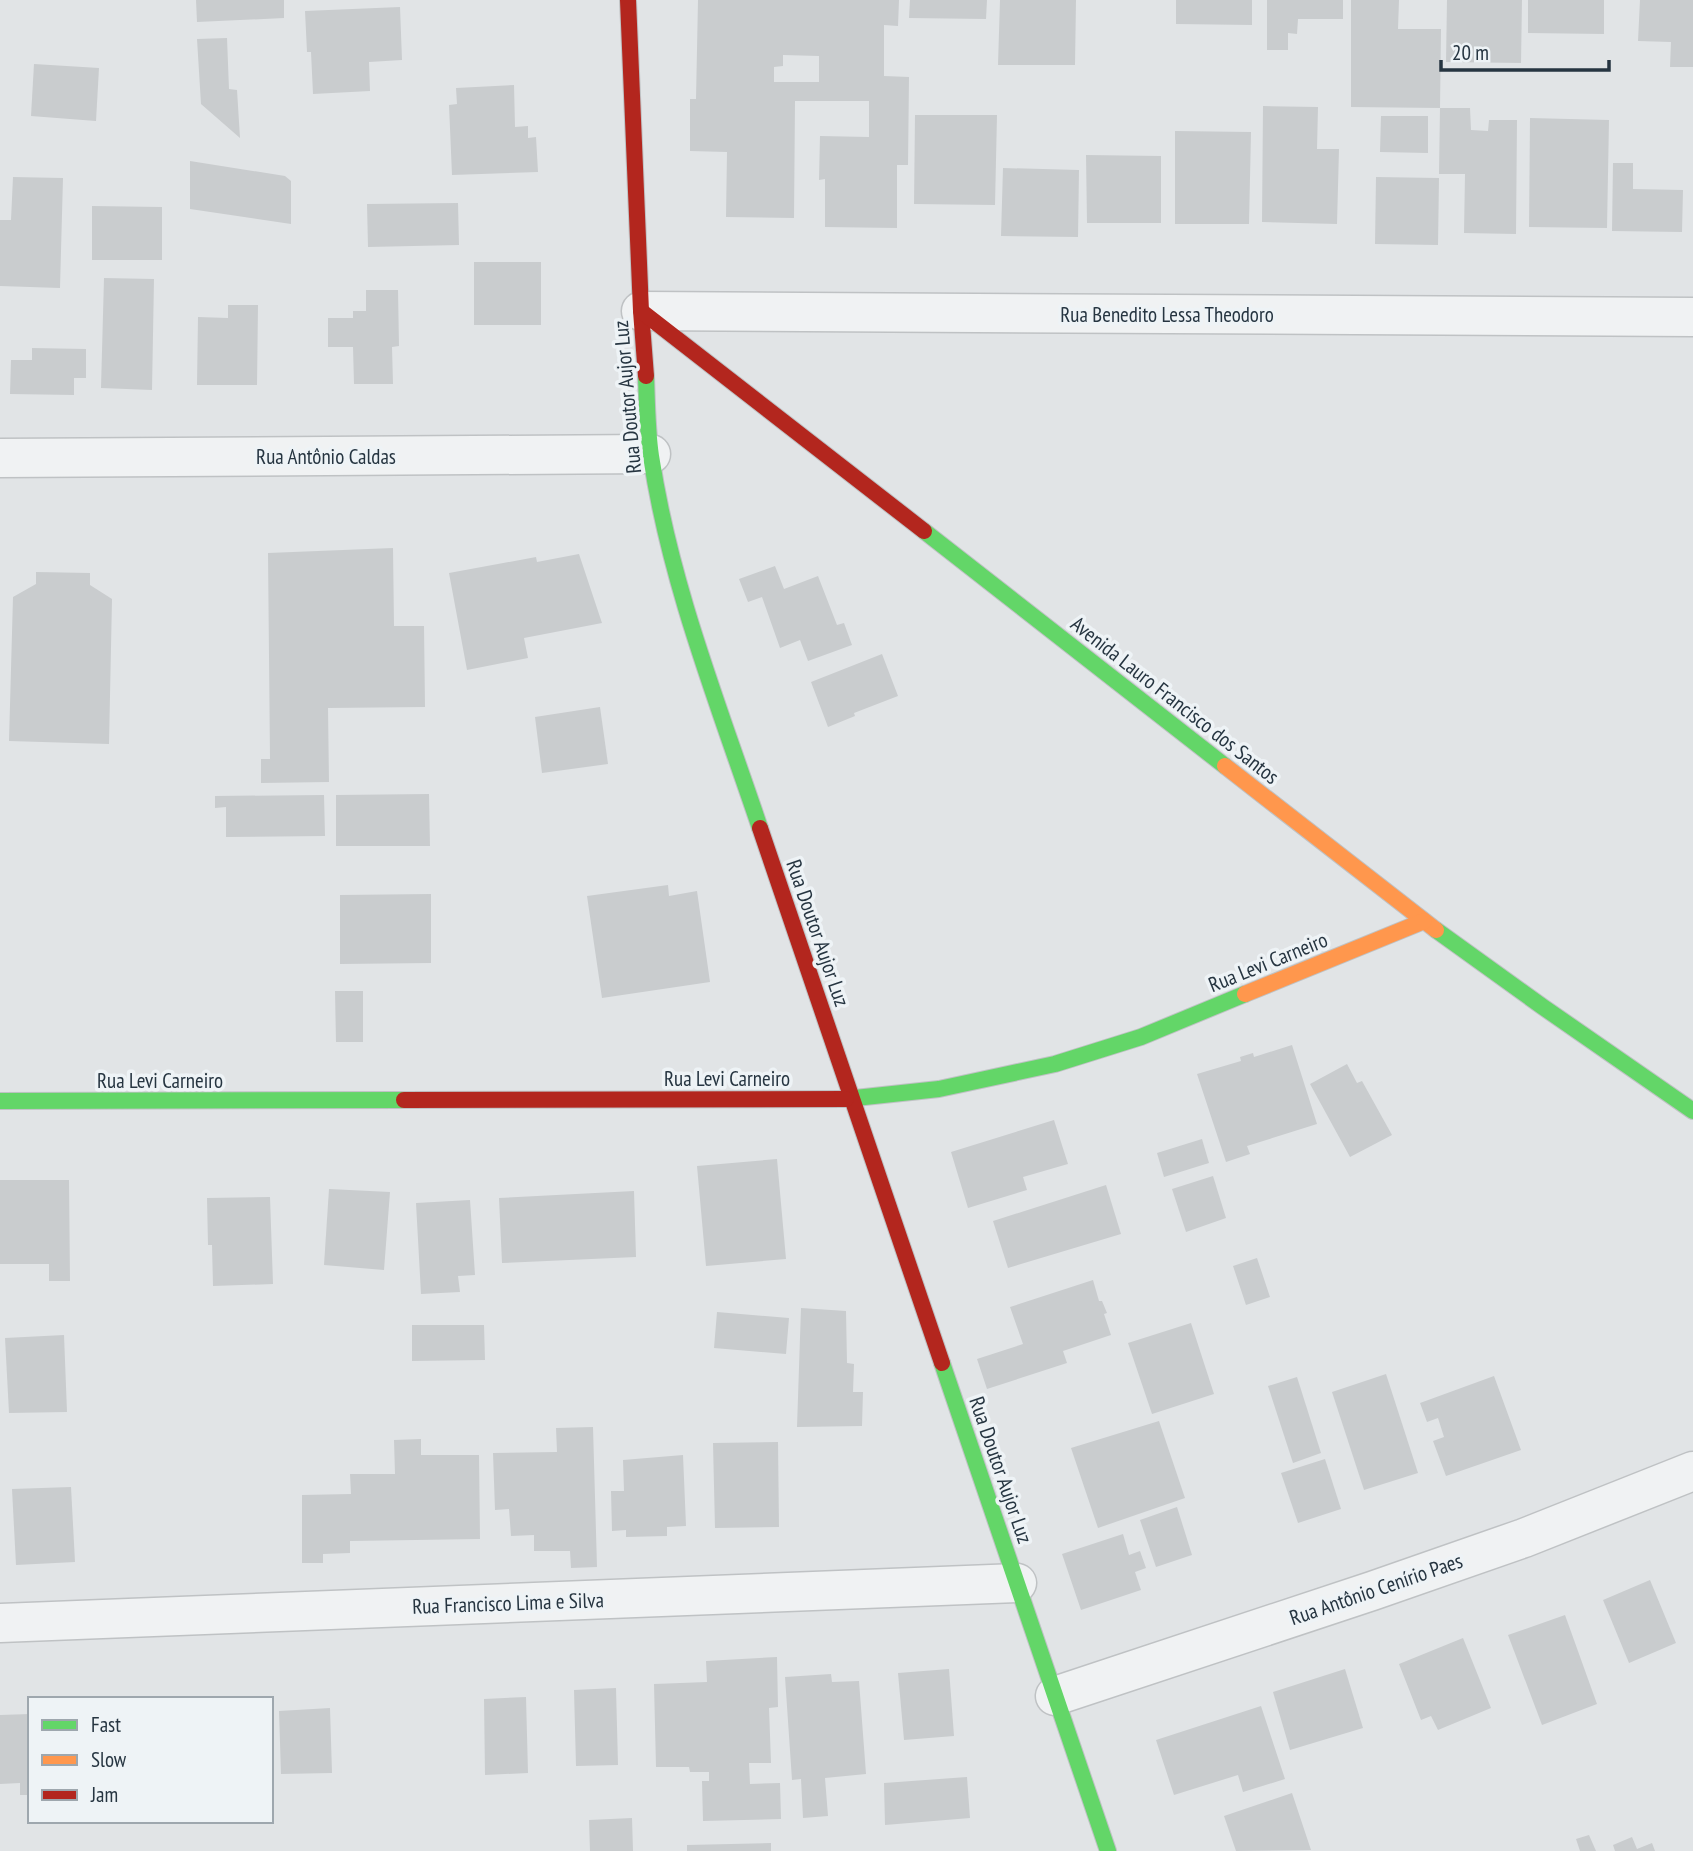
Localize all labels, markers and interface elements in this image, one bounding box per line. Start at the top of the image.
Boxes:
scale bar [1441,28,1609,72]
text: 20 m [1452,39,1489,66]
street label: Rua Benedito Lessa Theodoro [1060,301,1274,328]
street label: Rua Doutor Aujor Luz [607,319,647,475]
street label: Rua Antônio Caldas [256,443,396,470]
street label: Avenida Lauro Francisco dos Santos [1065,610,1285,790]
street label: Rua Doutor Aujor Luz [780,856,856,1010]
street label: Rua Levi Carneiro [1204,926,1332,998]
street label: Rua Levi Carneiro [664,1065,790,1092]
street label: Rua Levi Carneiro [97,1067,223,1094]
street label: Rua Doutor Aujor Luz [963,1393,1039,1547]
street label: Rua Antônio Cenírio Paes [1286,1547,1466,1631]
street label: Rua Francisco Lima e Silva [412,1586,604,1620]
legend [28,1697,273,1823]
text: Fast [91,1711,121,1738]
text: Slow [91,1746,127,1773]
text: Jam [90,1781,118,1808]

